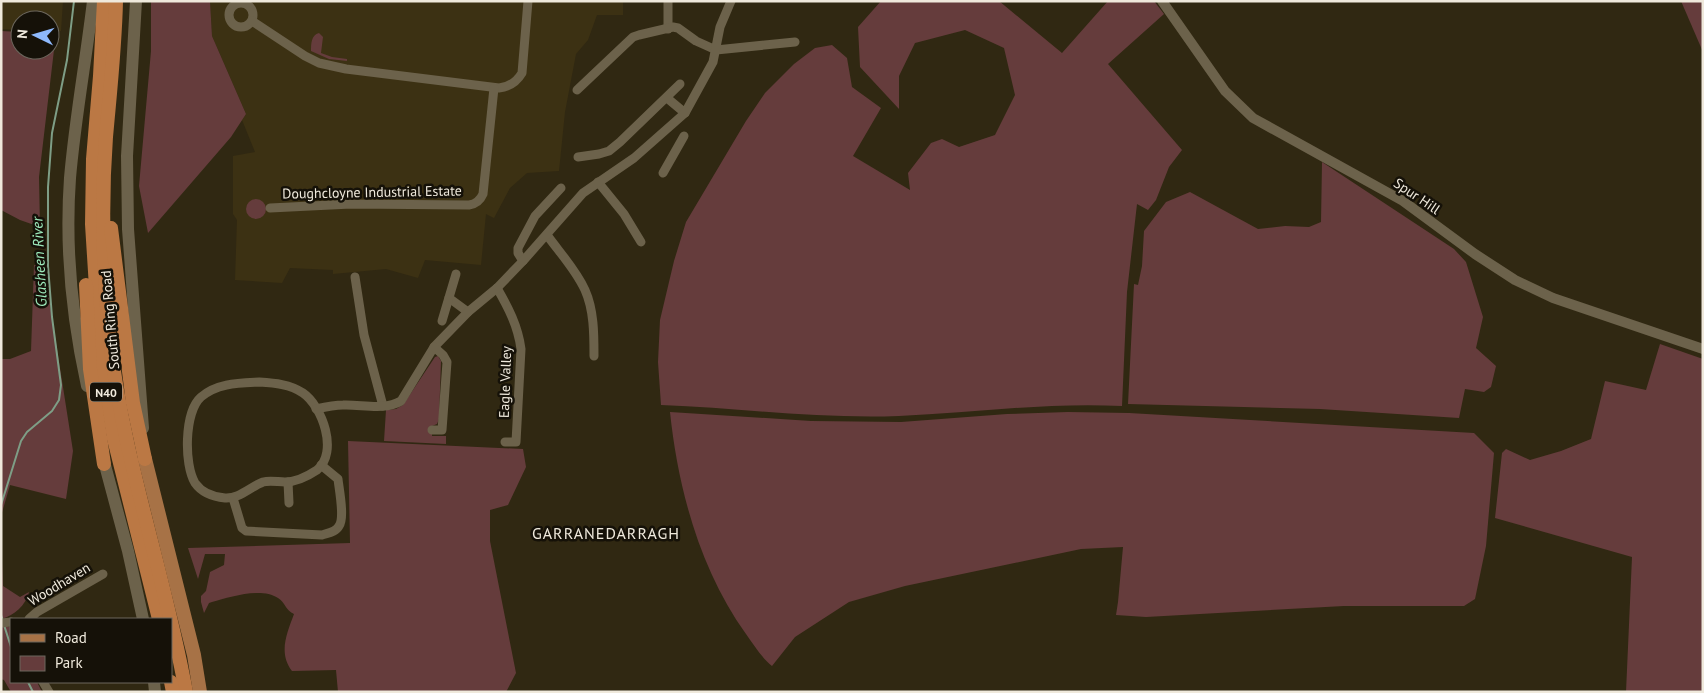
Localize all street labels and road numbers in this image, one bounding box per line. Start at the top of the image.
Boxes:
street label: Spur Hill [1390,174,1444,218]
street label: Doughcloyne Industrial Estate [282,181,462,203]
street label: South Ring Road [97,270,123,370]
street label: Eagle Valley [495,345,515,418]
road number: N40 [90,382,122,402]
street label: Woodhaven [25,558,93,610]

